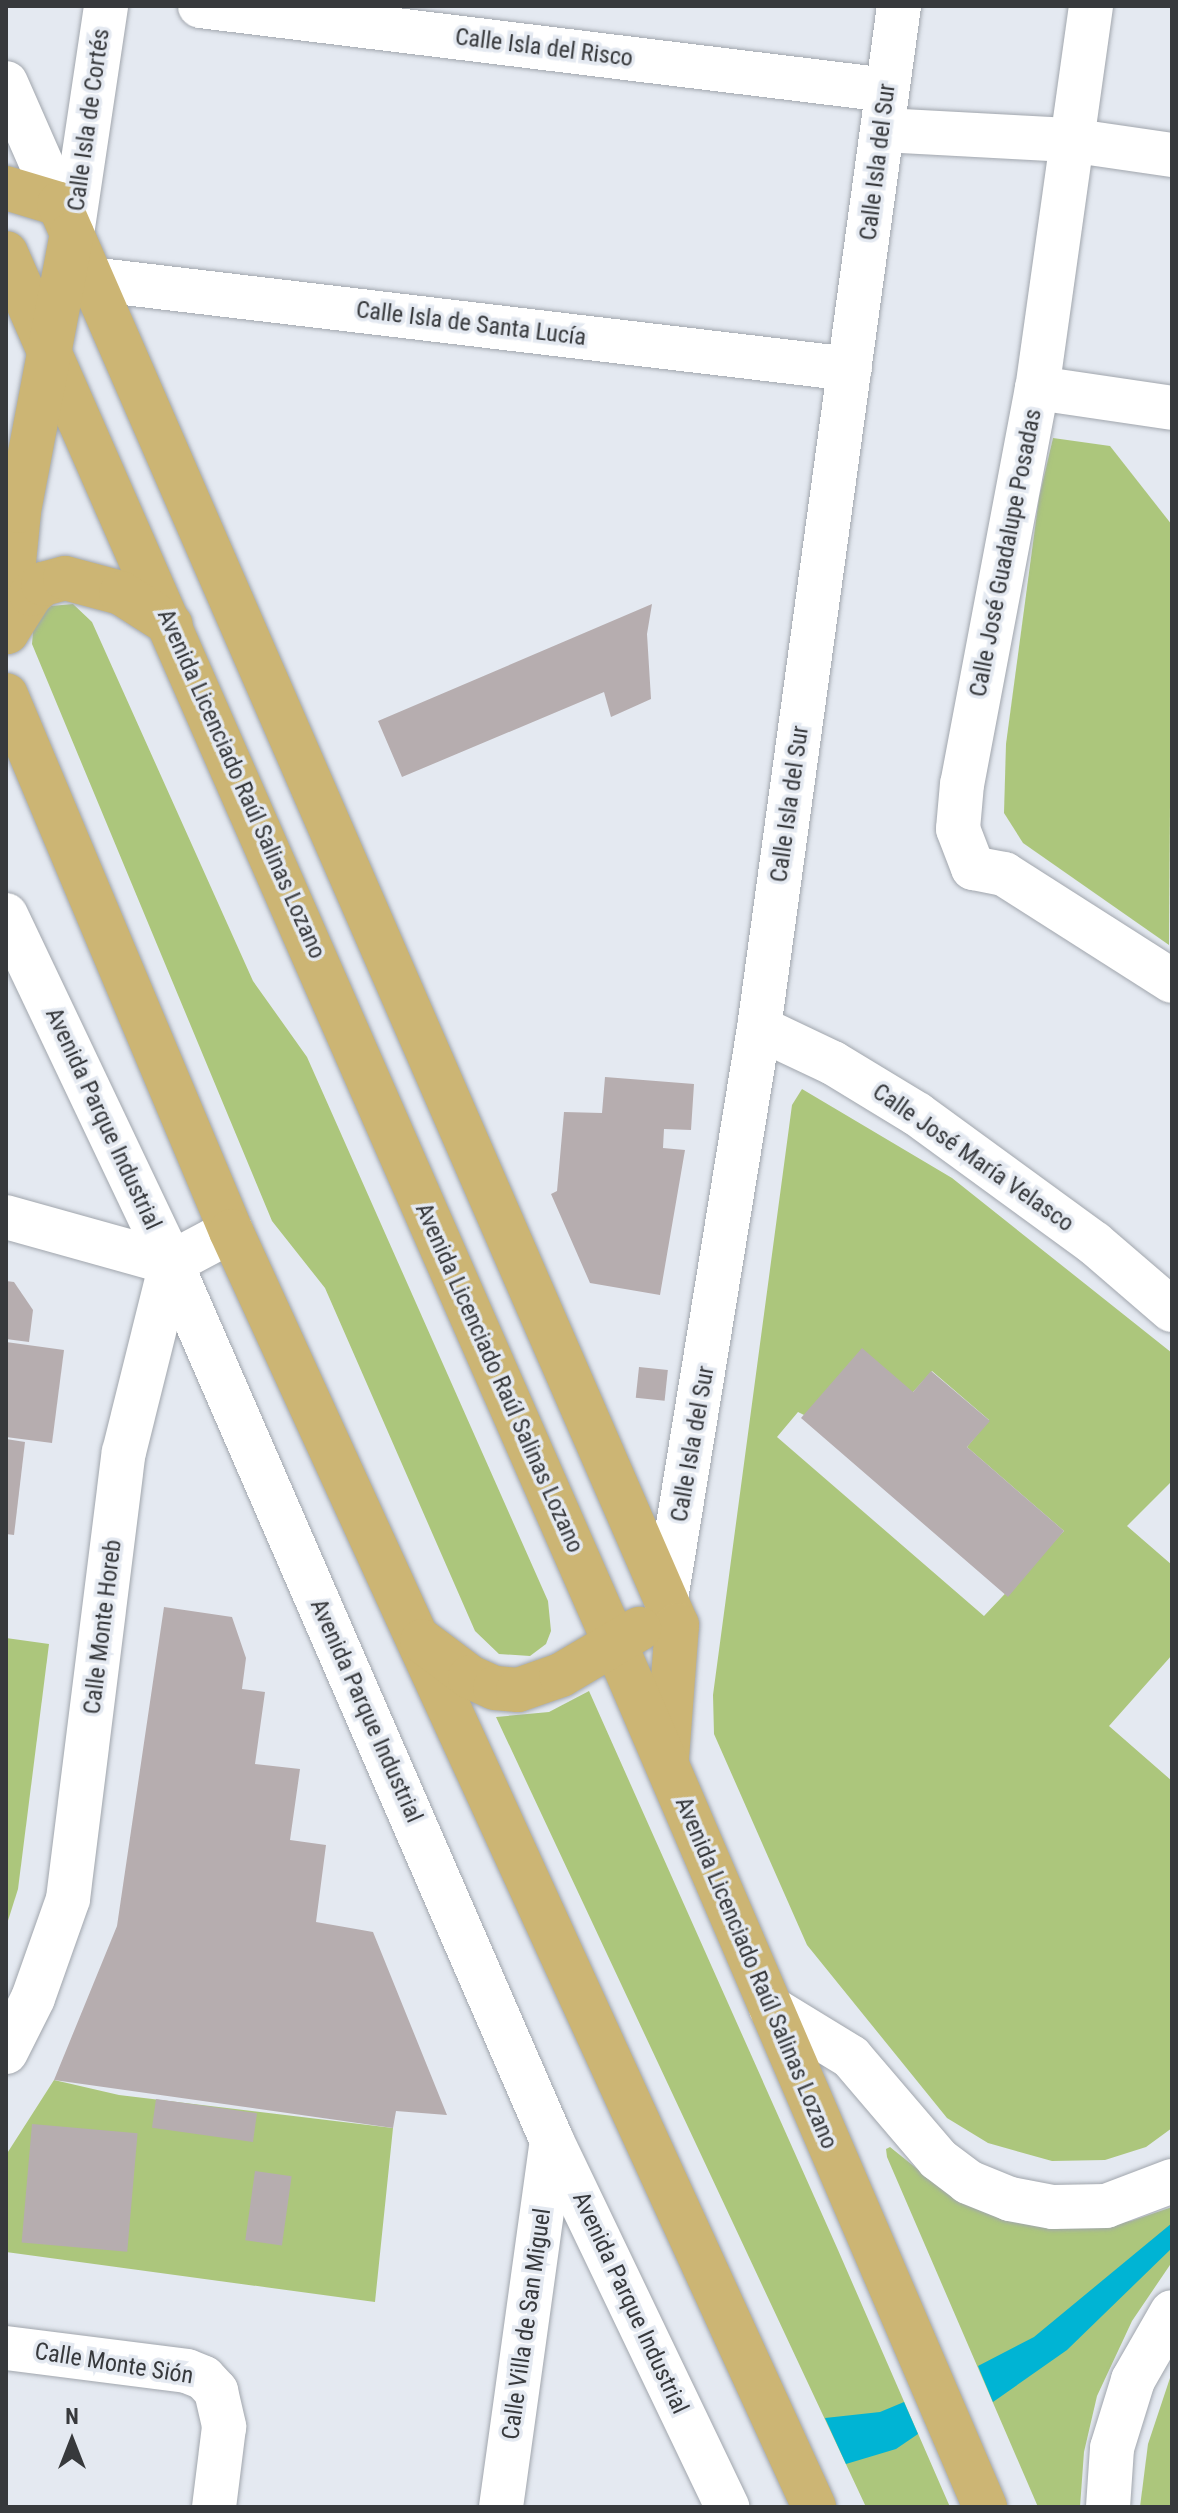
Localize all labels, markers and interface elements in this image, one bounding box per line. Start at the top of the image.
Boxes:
street label: Calle Isla del Risco [453,23,635,73]
street label: Calle Isla de Cortés [62,27,116,213]
street label: Calle Isla del Sur [854,82,902,242]
street label: Calle Isla de Santa Lucía [354,296,588,352]
street label: Calle José Guadalupe Posadas [964,407,1048,699]
street label: Avenida Licenciado Raúl Salinas Lozano [151,605,331,963]
street label: Calle Isla del Sur [765,724,815,884]
street label: Avenida Parque Industrial [39,1003,167,1235]
street label: Calle José María Velasco [867,1078,1079,1238]
street label: Avenida Licenciado Raúl Salinas Lozano [409,1199,589,1557]
street label: Calle Isla del Sur [665,1364,721,1524]
street label: Calle Monte Horeb [78,1538,128,1716]
street label: Avenida Parque Industrial [304,1595,428,1827]
street label: Avenida Licenciado Raúl Salinas Lozano [669,1793,843,2153]
street label: Avenida Parque Industrial [566,2187,694,2419]
street label: Calle Villa de San Miguel [496,2206,558,2442]
street label: Calle Monte Sión [33,2337,195,2391]
north arrow [32,2401,112,2481]
text: N [65,2404,79,2429]

